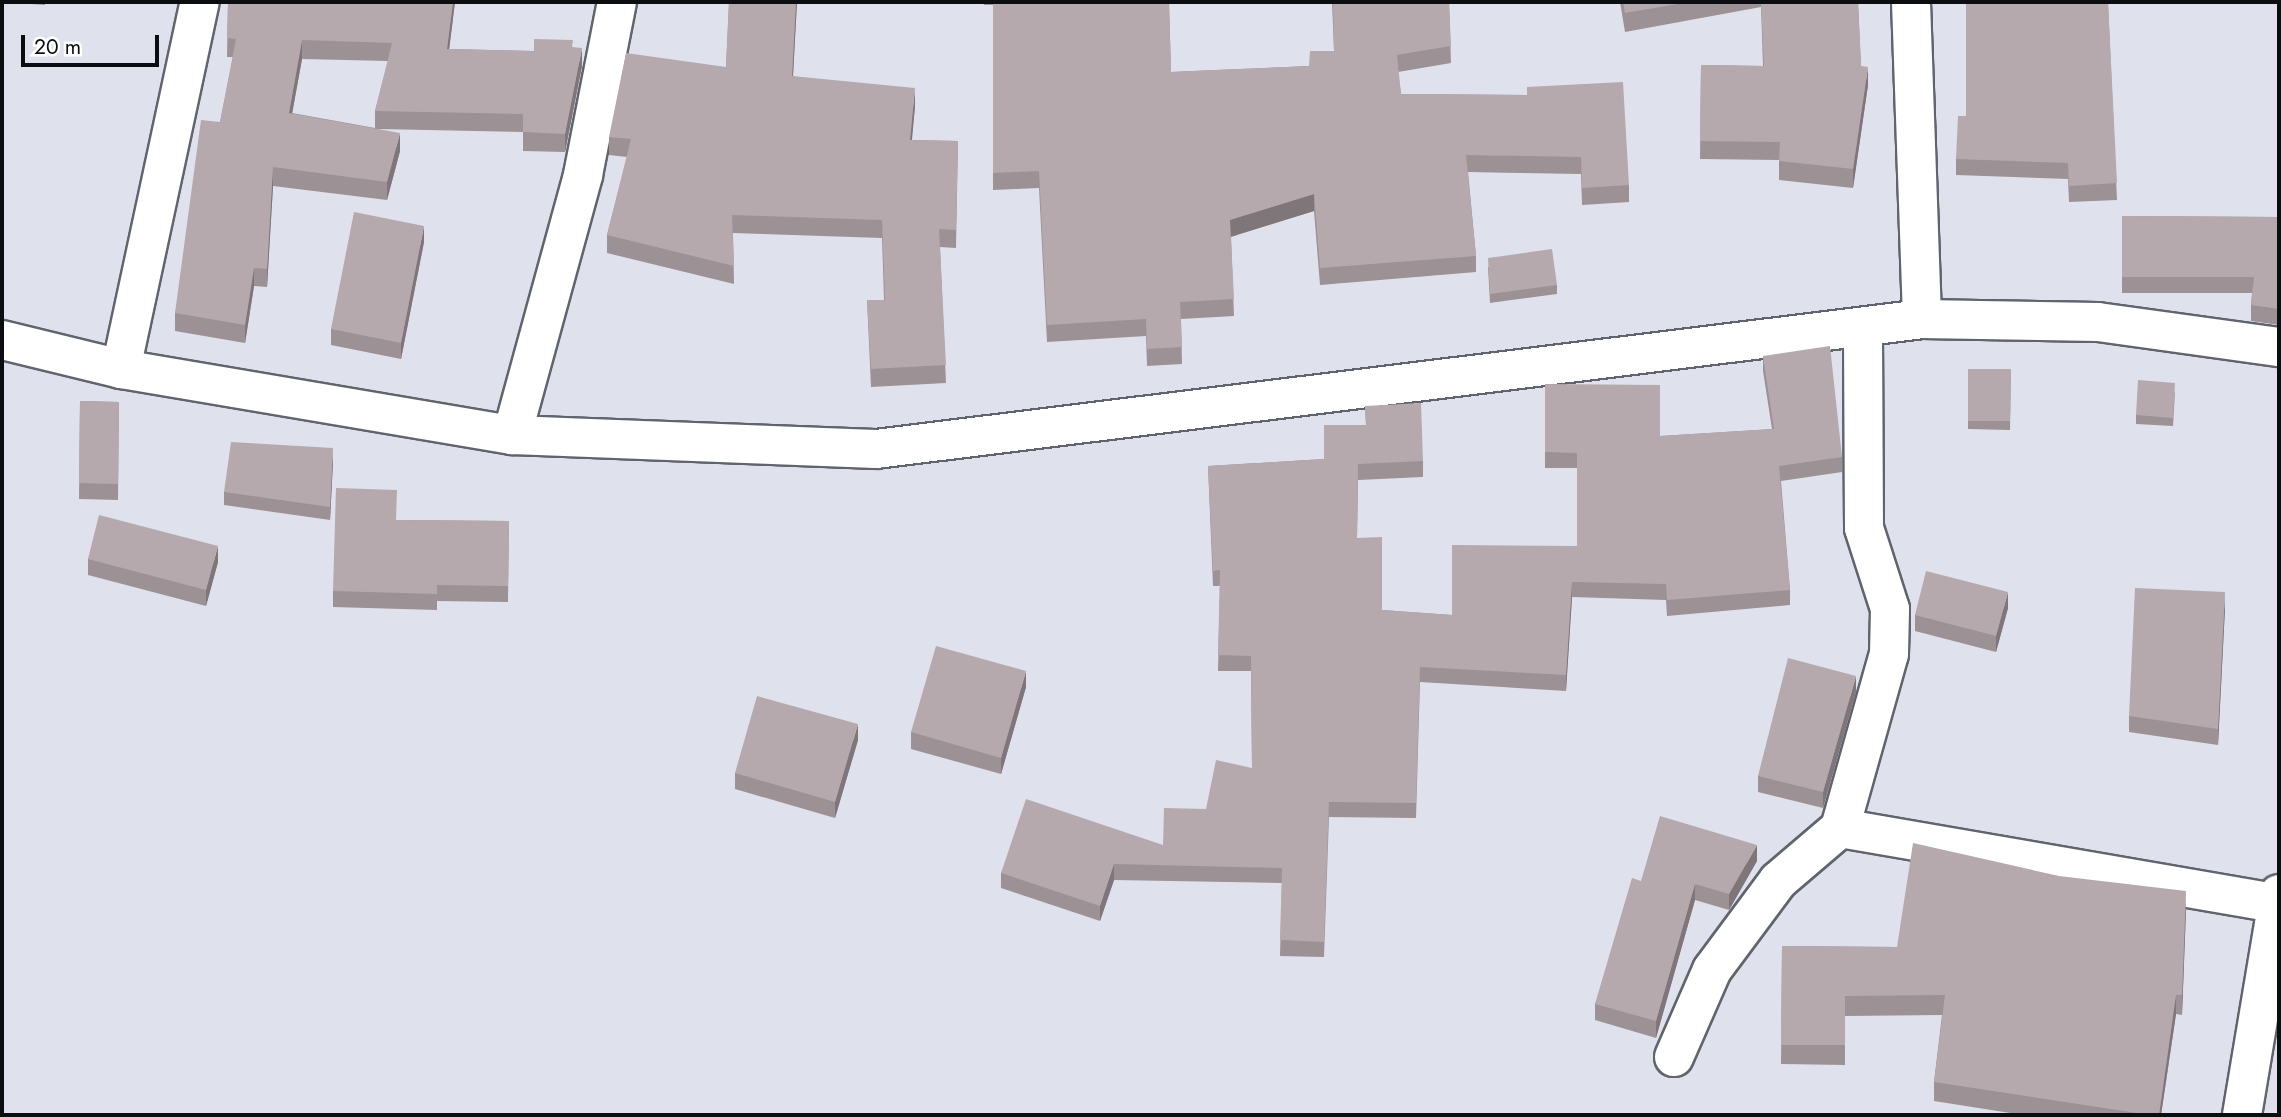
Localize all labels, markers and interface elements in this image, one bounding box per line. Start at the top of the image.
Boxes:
scale bar [24,21,163,65]
text: 20 m [34,32,81,62]

